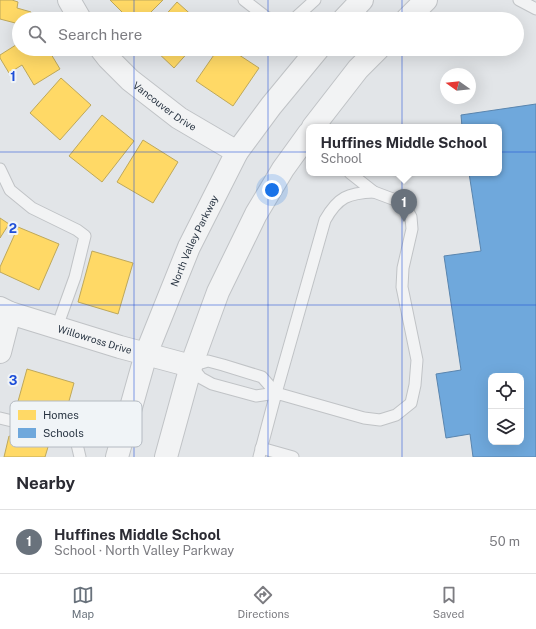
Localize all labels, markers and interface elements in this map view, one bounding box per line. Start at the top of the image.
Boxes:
search box [12,12,524,56]
icon: search [26,23,48,45]
text: Search here [58,26,142,43]
north arrow [440,68,476,104]
text: 1 [10,69,16,84]
street label: Vancouver Drive [131,79,199,133]
popup [306,124,502,176]
text: Huffines Middle School [320,134,488,151]
text: School [320,151,362,166]
your location [262,180,282,200]
pin: 1 [391,189,417,222]
street label: North Valley Parkway [168,192,221,288]
text: 2 [9,221,17,236]
street label: Willowross Drive [56,322,134,356]
text: 3 [9,373,18,388]
map controls [488,373,524,445]
button: locate [488,373,524,409]
legend [10,401,142,447]
text: Homes [43,409,79,421]
button: layers [488,409,524,445]
text: Schools [43,427,84,439]
text: Nearby [16,473,75,493]
text: Huffines Middle School [54,526,221,543]
text: 1 [26,534,32,549]
text: 50 m [489,534,520,549]
text: School · North Valley Parkway [54,543,234,558]
tab: Map [72,584,94,620]
tab: Directions [238,584,289,620]
tab: Saved [433,584,464,620]

